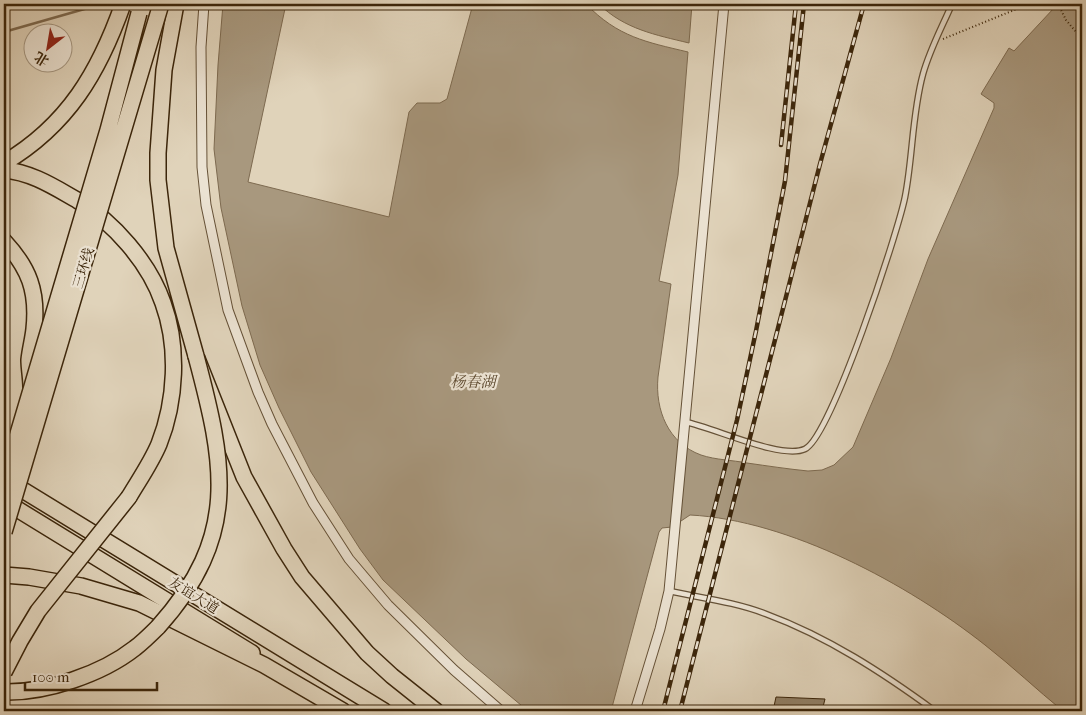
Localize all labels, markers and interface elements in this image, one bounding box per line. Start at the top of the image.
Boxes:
north arrow [22,22,72,72]
text: 北 [31,48,52,70]
street label: 三环线 [69,246,98,291]
water label: 杨春湖 [450,373,498,391]
street label: 友谊大道 [165,573,222,617]
scale bar [25,660,158,692]
text: 100 m [32,668,70,686]

